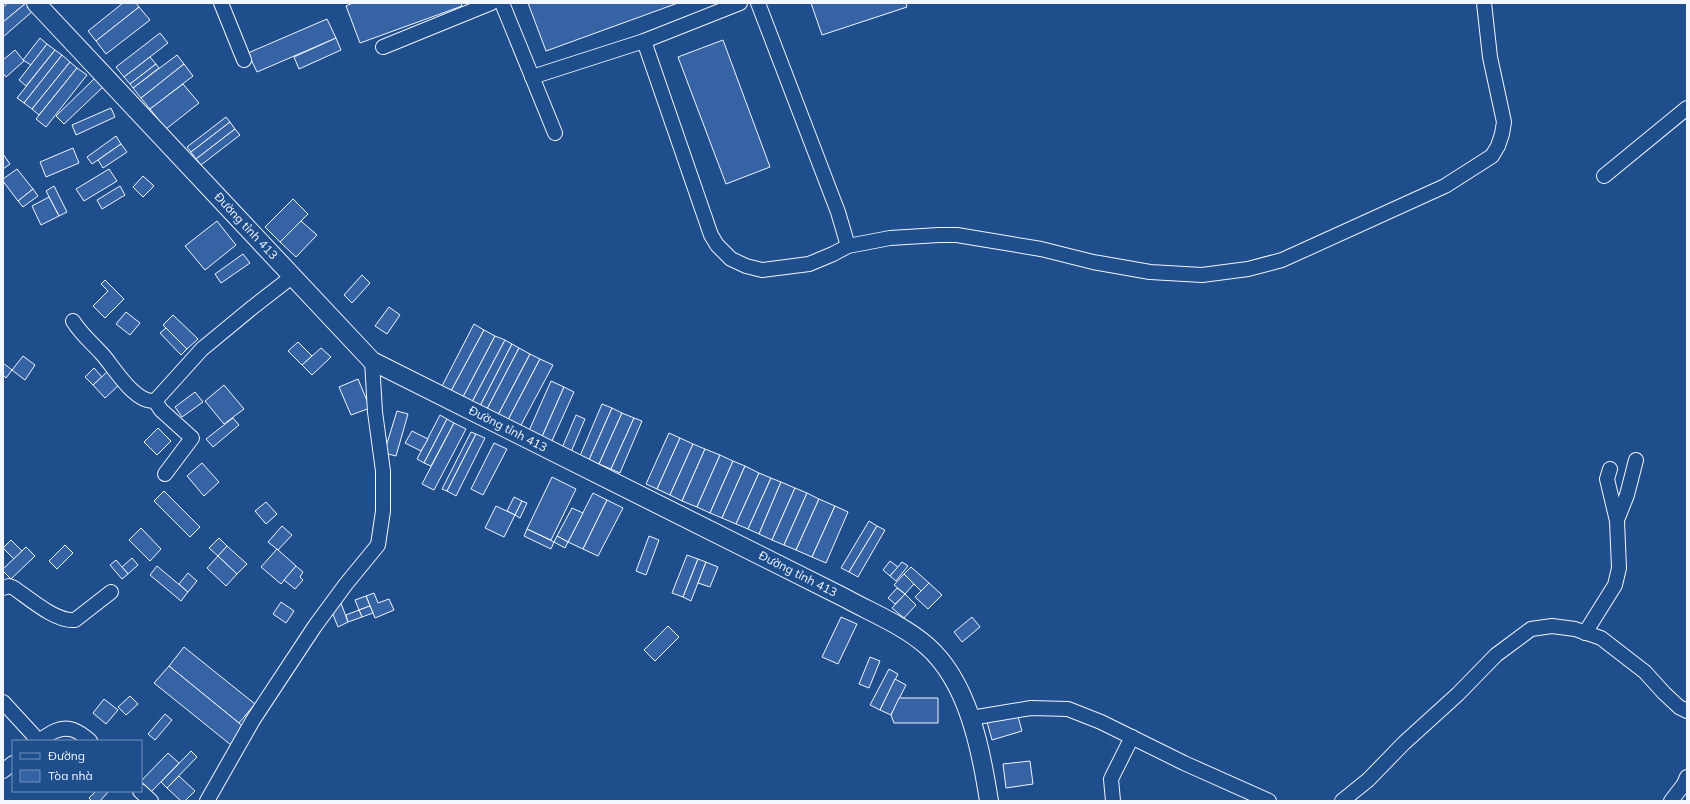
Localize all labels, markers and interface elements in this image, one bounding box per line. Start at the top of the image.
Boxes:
street label: Đường tỉnh 413 [212,189,281,262]
street label: Đường tỉnh 413 [467,402,550,455]
street label: Đường tỉnh 413 [757,547,840,600]
legend [12,740,142,792]
text: Đường [48,748,85,763]
text: Tòa nhà [48,768,93,783]

